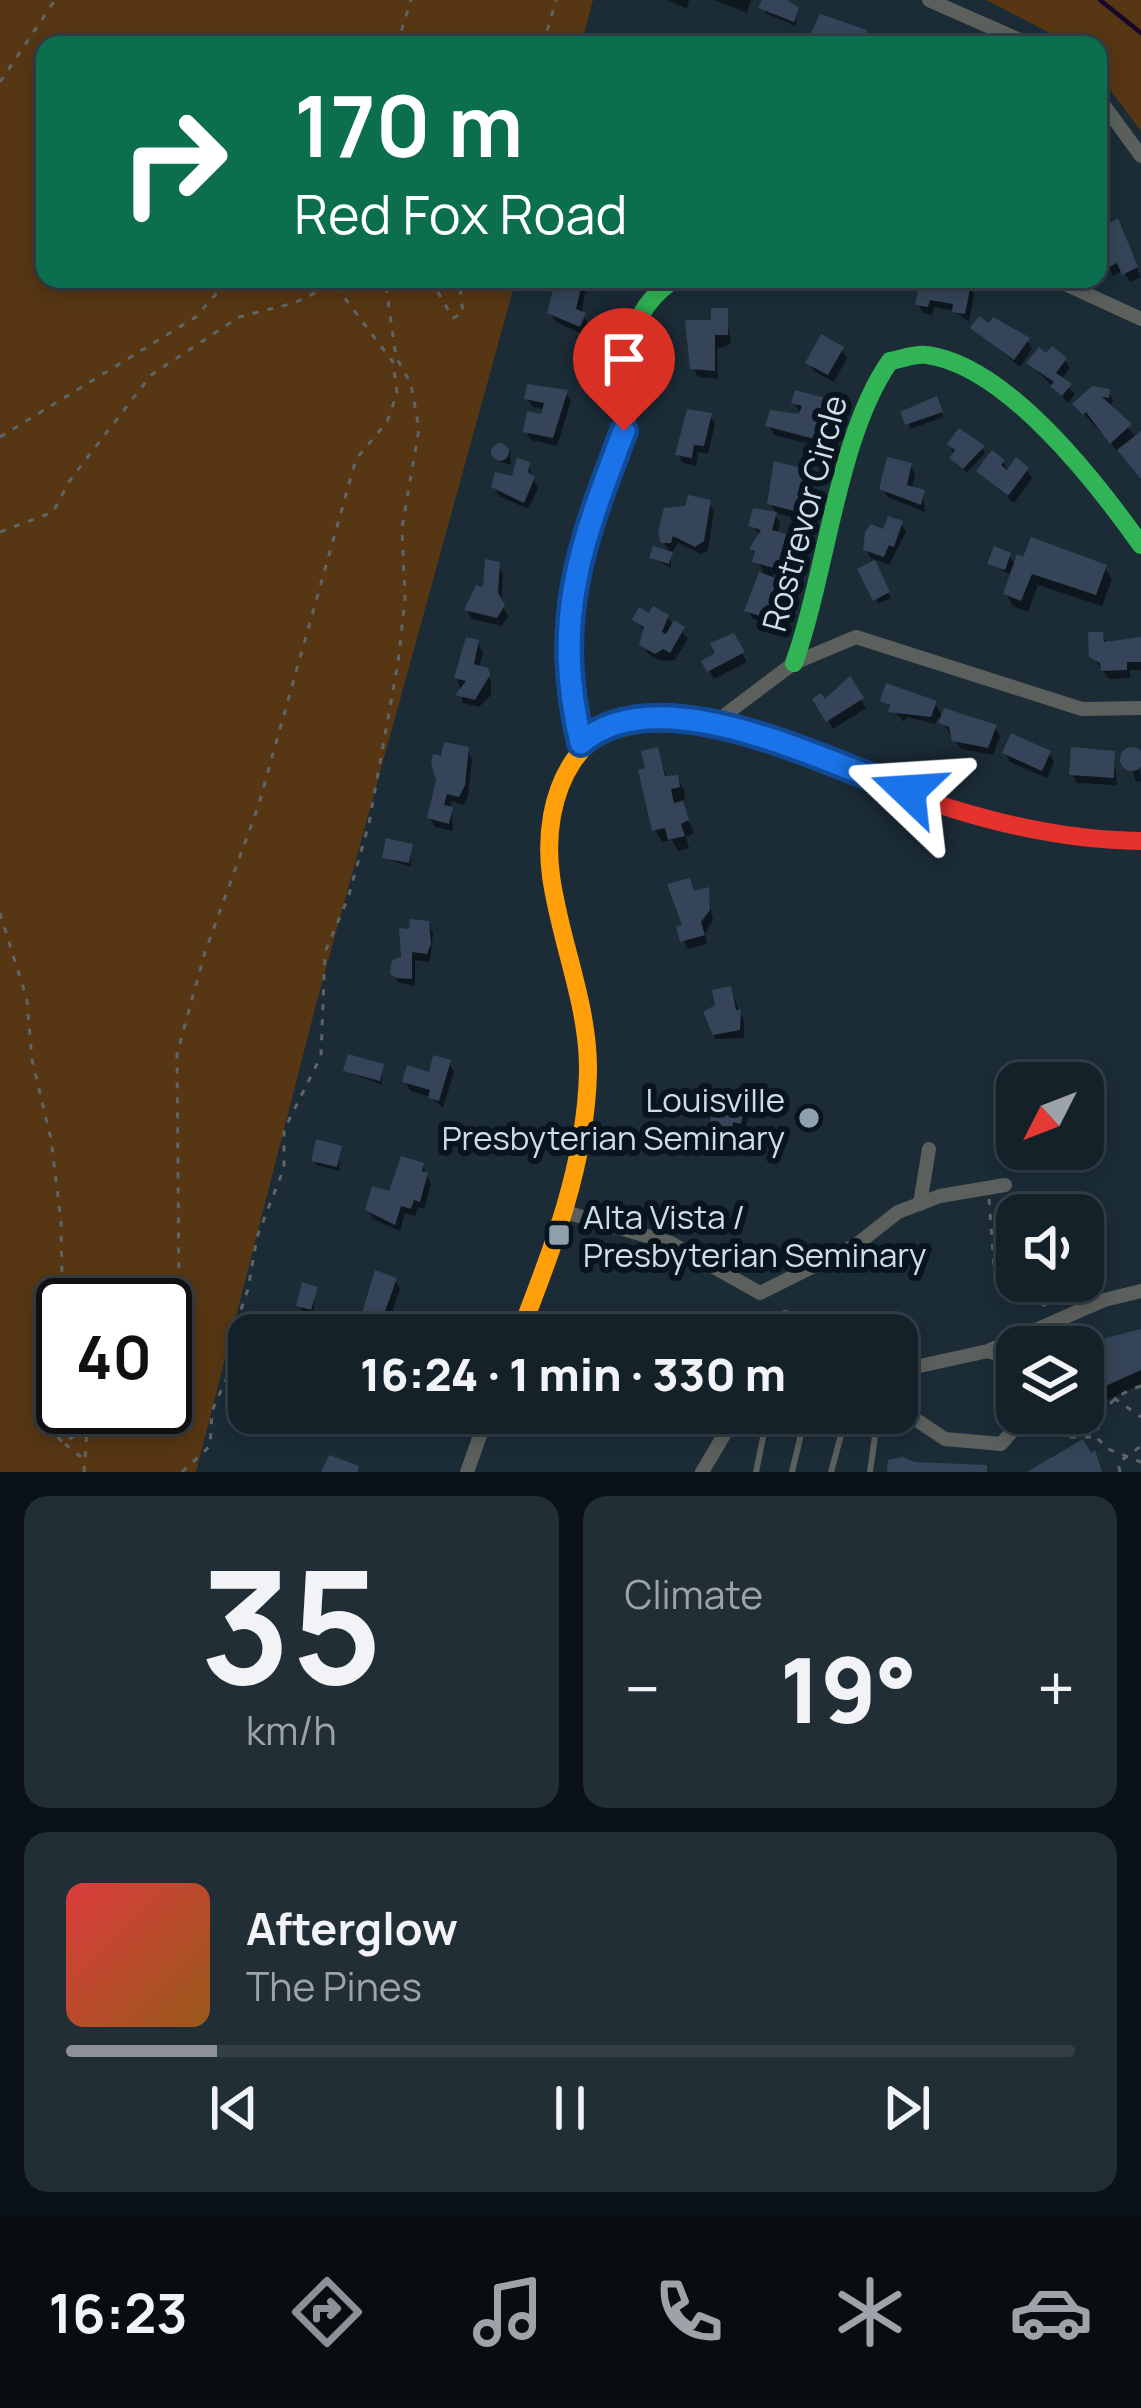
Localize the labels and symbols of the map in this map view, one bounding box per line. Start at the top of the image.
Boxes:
pin [573,308,675,431]
street label: Rostrevor Circle [751,390,857,636]
position arrow [845,728,971,854]
north arrow [996,1062,1104,1170]
place label: Louisville Presbyterian Seminary [442,1077,785,1160]
marker: Louisville Presbyterian Seminary [796,1105,822,1131]
place label: Alta Vista / Presbyterian Seminary [583,1194,926,1277]
marker: Alta Vista / Presbyterian Seminary [546,1222,572,1248]
speed limit sign: 40 [36,1278,192,1434]

